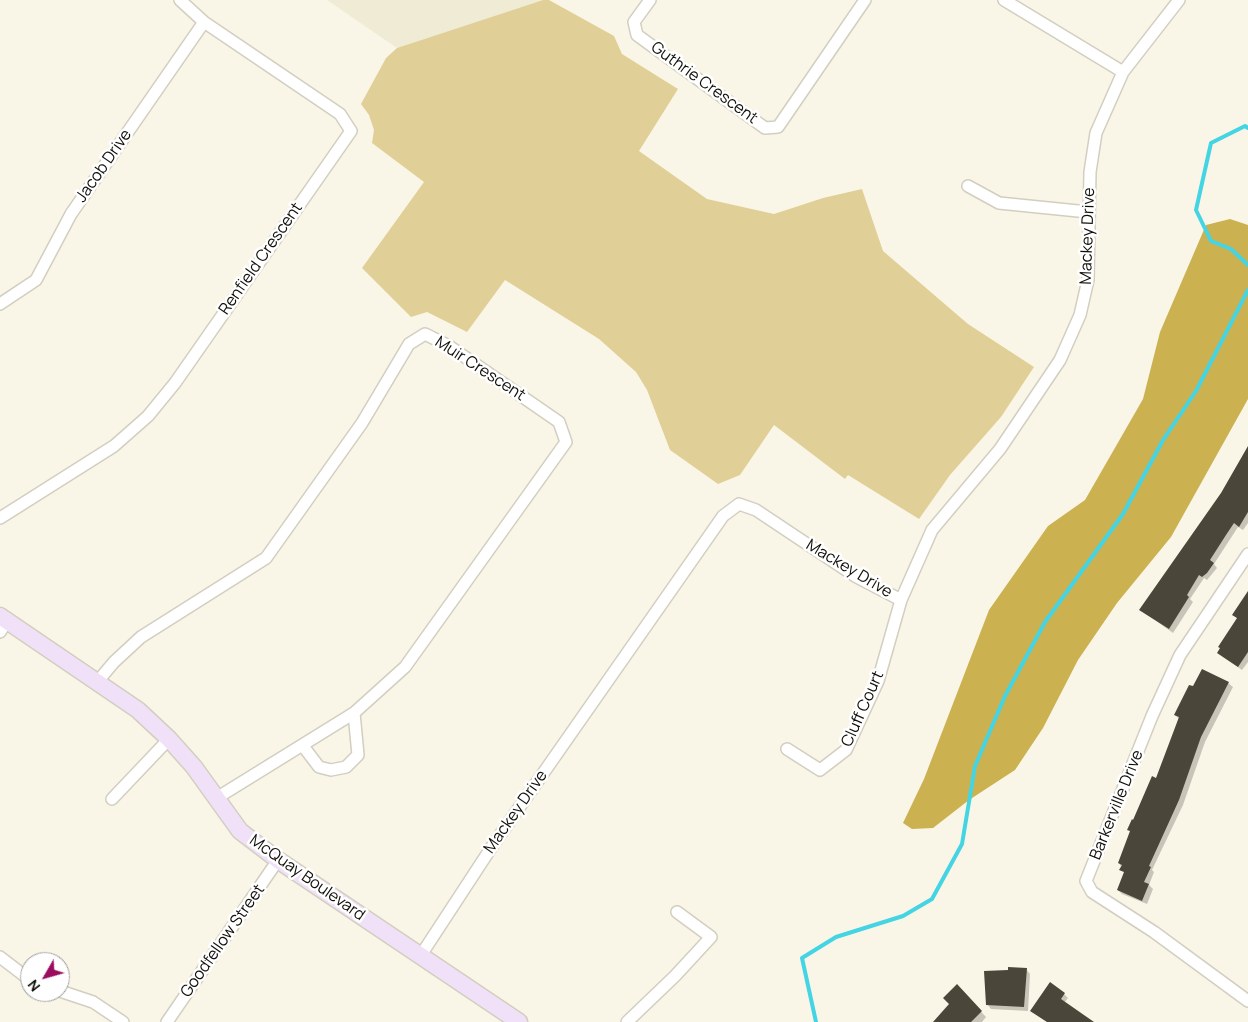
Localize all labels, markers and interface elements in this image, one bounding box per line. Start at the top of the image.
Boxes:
street label: Guthrie Crescent [647,38,761,128]
street label: Jacob Drive [72,126,136,206]
street label: Mackey Drive [1077,187,1099,285]
street label: Renfield Crescent [215,199,307,319]
street label: Muir Crescent [431,333,529,405]
street label: Mackey Drive [802,536,896,602]
street label: Cluff Court [838,668,888,750]
street label: Barkerville Drive [1086,747,1148,863]
street label: Mackey Drive [480,767,552,857]
street label: McQuay Boulevard [246,831,368,925]
street label: Goodfellow Street [177,881,269,1001]
north arrow [20,952,70,1002]
text: N [23,976,44,996]

